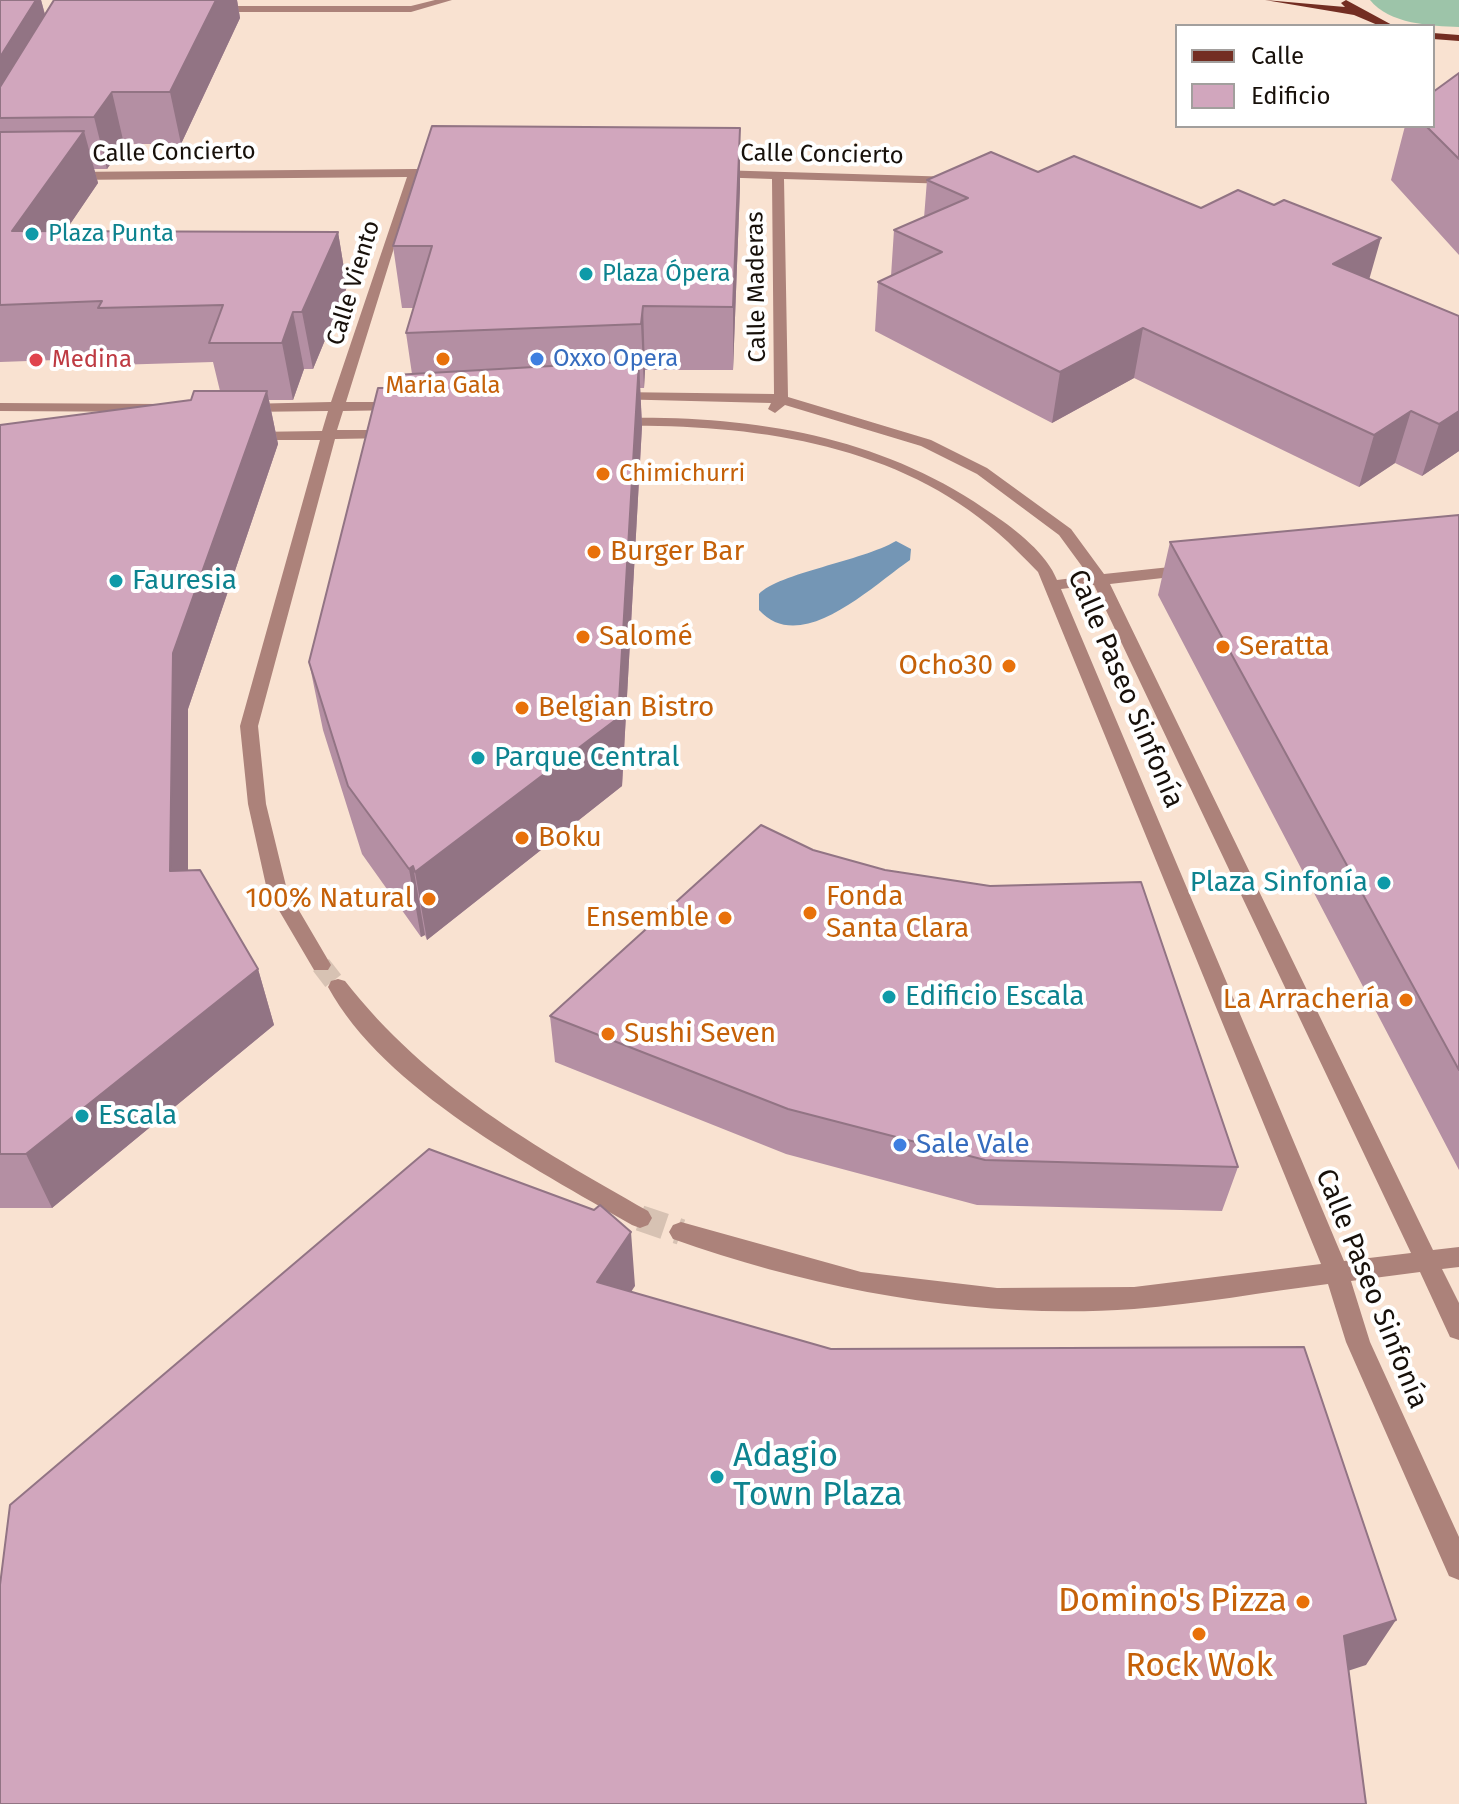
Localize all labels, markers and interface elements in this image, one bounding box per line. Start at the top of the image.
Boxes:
legend [1175,24,1435,128]
text: Calle [1251,42,1304,70]
text: Edificio [1251,82,1331,110]
street label: Calle Concierto [92,137,256,169]
street label: Calle Concierto [740,139,904,171]
street label: Calle Maderas [741,211,773,363]
street label: Calle Viento [321,217,387,349]
place label: Plaza Punta [48,220,174,248]
marker: Plaza Punta [23,225,41,243]
place label: Plaza Ópera [602,260,731,288]
marker: Plaza Ópera [577,265,595,283]
place label: Oxxo Opera [553,345,678,373]
place label: Medina [52,346,132,374]
marker: Maria Gala [434,350,452,368]
marker: Oxxo Opera [528,350,546,368]
marker: Medina [27,351,45,369]
place label: Maria Gala [385,372,501,400]
place label: Chimichurri [619,460,745,488]
marker: Chimichurri [594,465,612,483]
place label: Burger Bar [610,535,744,569]
marker: Burger Bar [585,543,603,561]
place label: Fauresia [132,564,237,598]
street label: Calle Paseo Sinfonía [1060,565,1190,813]
marker: Fauresia [107,572,125,590]
place label: Salomé [599,620,693,654]
marker: Salomé [574,628,592,646]
place label: Seratta [1239,630,1330,664]
marker: Seratta [1214,638,1232,656]
place label: Ocho30 [898,649,993,683]
marker: Ocho30 [1000,657,1018,675]
place label: Belgian Bistro [538,691,714,725]
marker: Belgian Bistro [513,699,531,717]
place label: Parque Central [494,741,680,775]
marker: Parque Central [469,749,487,767]
place label: Boku [538,821,602,855]
marker: Boku [513,829,531,847]
place label: Plaza Sinfonía [1190,866,1368,900]
marker: Plaza Sinfonía [1375,874,1393,892]
place label: Fonda Santa Clara [826,880,969,946]
place label: 100% Natural [245,882,413,916]
marker: 100% Natural [420,890,438,908]
place label: Ensemble [586,901,709,935]
marker: Fonda Santa Clara [801,904,819,922]
marker: Ensemble [716,909,734,927]
place label: Edificio Escala [905,980,1084,1014]
place label: La Arrachería [1223,983,1390,1017]
marker: Edificio Escala [880,988,898,1006]
marker: La Arrachería [1397,991,1415,1009]
place label: Sushi Seven [624,1017,776,1051]
marker: Sushi Seven [599,1025,617,1043]
place label: Escala [98,1099,177,1133]
marker: Escala [73,1107,91,1125]
place label: Sale Vale [916,1128,1030,1162]
marker: Sale Vale [891,1136,909,1154]
street label: Calle Paseo Sinfonía [1308,1164,1434,1414]
place label: Adagio Town Plaza [733,1437,902,1516]
marker: Adagio Town Plaza [708,1468,726,1486]
place label: Domino's Pizza [1058,1582,1287,1622]
marker: Domino's Pizza [1294,1593,1312,1611]
marker: Rock Wok [1190,1625,1208,1643]
place label: Rock Wok [1125,1647,1273,1687]

